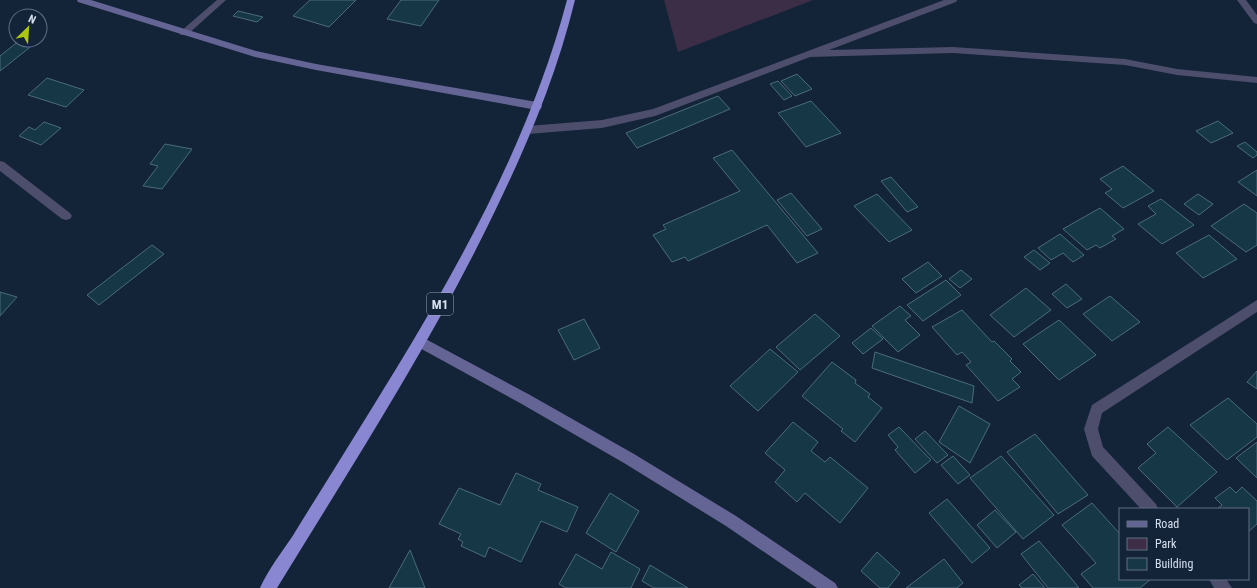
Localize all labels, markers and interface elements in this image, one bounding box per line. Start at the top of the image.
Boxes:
north arrow [8,8,48,48]
text: N [26,12,38,27]
road number: M1 [427,293,453,315]
legend [1119,508,1249,580]
text: Road [1155,517,1179,531]
text: Park [1155,537,1177,551]
text: Building [1155,557,1193,571]

